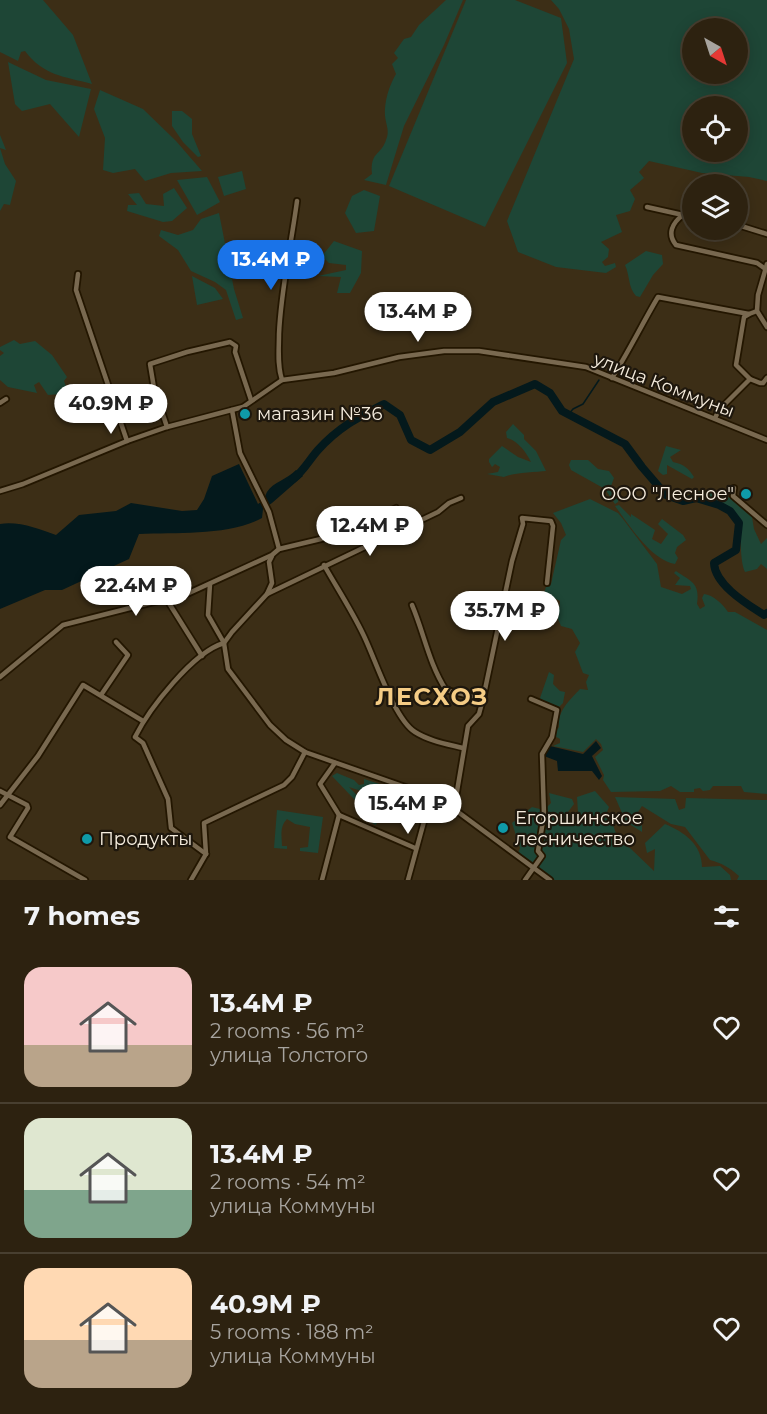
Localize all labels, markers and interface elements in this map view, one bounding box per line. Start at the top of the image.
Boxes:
north arrow [682,18,748,84]
map controls [682,18,748,240]
button: locate [682,96,748,162]
button: layers [682,174,748,240]
pin: 13.4M ₽ [216,240,326,291]
text: 13.4M ₽ [232,247,310,271]
pin: 13.4M ₽ [363,292,473,343]
text: 13.4M ₽ [379,299,457,323]
street label: улица Коммуны [589,348,738,422]
pin: 40.9M ₽ [56,384,166,435]
text: 40.9M ₽ [68,391,154,415]
place label: магазин №36 [257,403,382,425]
marker: магазин №36 [238,407,252,421]
place label: ООО "Лесное" [601,483,734,505]
marker: ООО "Лесное" [739,487,753,501]
pin: 12.4M ₽ [315,506,425,557]
text: 12.4M ₽ [330,513,410,537]
pin: 22.4M ₽ [81,566,191,617]
text: 22.4M ₽ [94,573,178,597]
pin: 35.7M ₽ [450,591,560,642]
text: 35.7M ₽ [464,598,546,622]
district label: ЛЕСХОЗ [375,682,489,711]
pin: 15.4M ₽ [353,784,463,835]
text: 15.4M ₽ [368,791,448,815]
place label: Егоршинское лесничество [515,807,643,850]
marker: Егоршинское лесничество [496,821,510,835]
place label: Продукты [99,828,192,850]
marker: Продукты [80,832,94,846]
text: 7 homes [24,900,140,932]
icon: filters [710,900,743,933]
text: 13.4M ₽ [210,987,313,1019]
icon: home [72,991,144,1063]
icon: heart [710,1011,743,1044]
text: 2 rooms · 56 m² [210,1019,365,1043]
text: улица Толстого [210,1043,368,1067]
text: 13.4M ₽ [210,1138,313,1170]
icon: home [72,1142,144,1214]
icon: heart [710,1162,743,1195]
text: 2 rooms · 54 m² [210,1170,366,1194]
text: улица Коммуны [210,1194,376,1218]
text: 40.9M ₽ [210,1288,321,1320]
icon: home [72,1292,144,1364]
icon: heart [710,1312,743,1345]
text: 5 rooms · 188 m² [210,1320,374,1344]
text: улица Коммуны [210,1344,376,1368]

